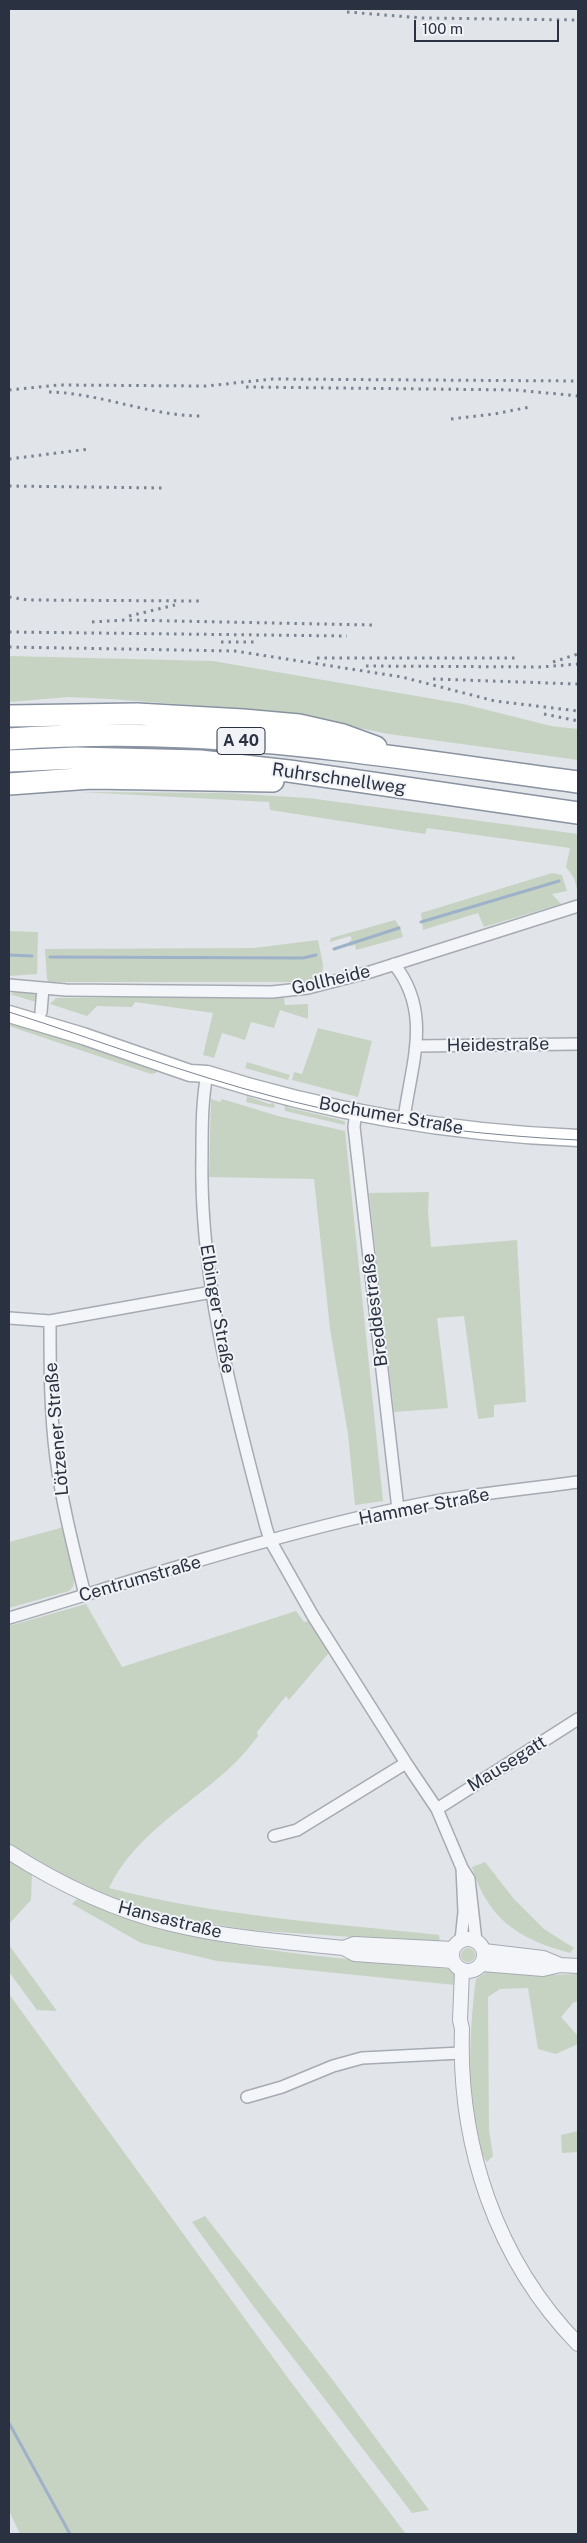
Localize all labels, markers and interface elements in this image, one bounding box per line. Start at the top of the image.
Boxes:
scale bar [417,10,562,42]
text: 100 m [422,20,463,37]
road number: A 40 [217,728,265,754]
street label: Ruhrschnellweg [271,759,407,799]
street label: Gollheide [290,960,372,1000]
street label: Heidestraße [447,1033,549,1057]
street label: Bochumer Straße [317,1093,465,1139]
street label: Elbinger Straße [195,1243,239,1375]
street label: Breddestraße [357,1252,393,1368]
street label: Lötzener Straße [40,1361,74,1497]
street label: Hammer Straße [357,1484,491,1530]
street label: Centrumstraße [76,1551,204,1607]
street label: Mausegatt [463,1731,551,1797]
street label: Hansastraße [116,1897,224,1943]

